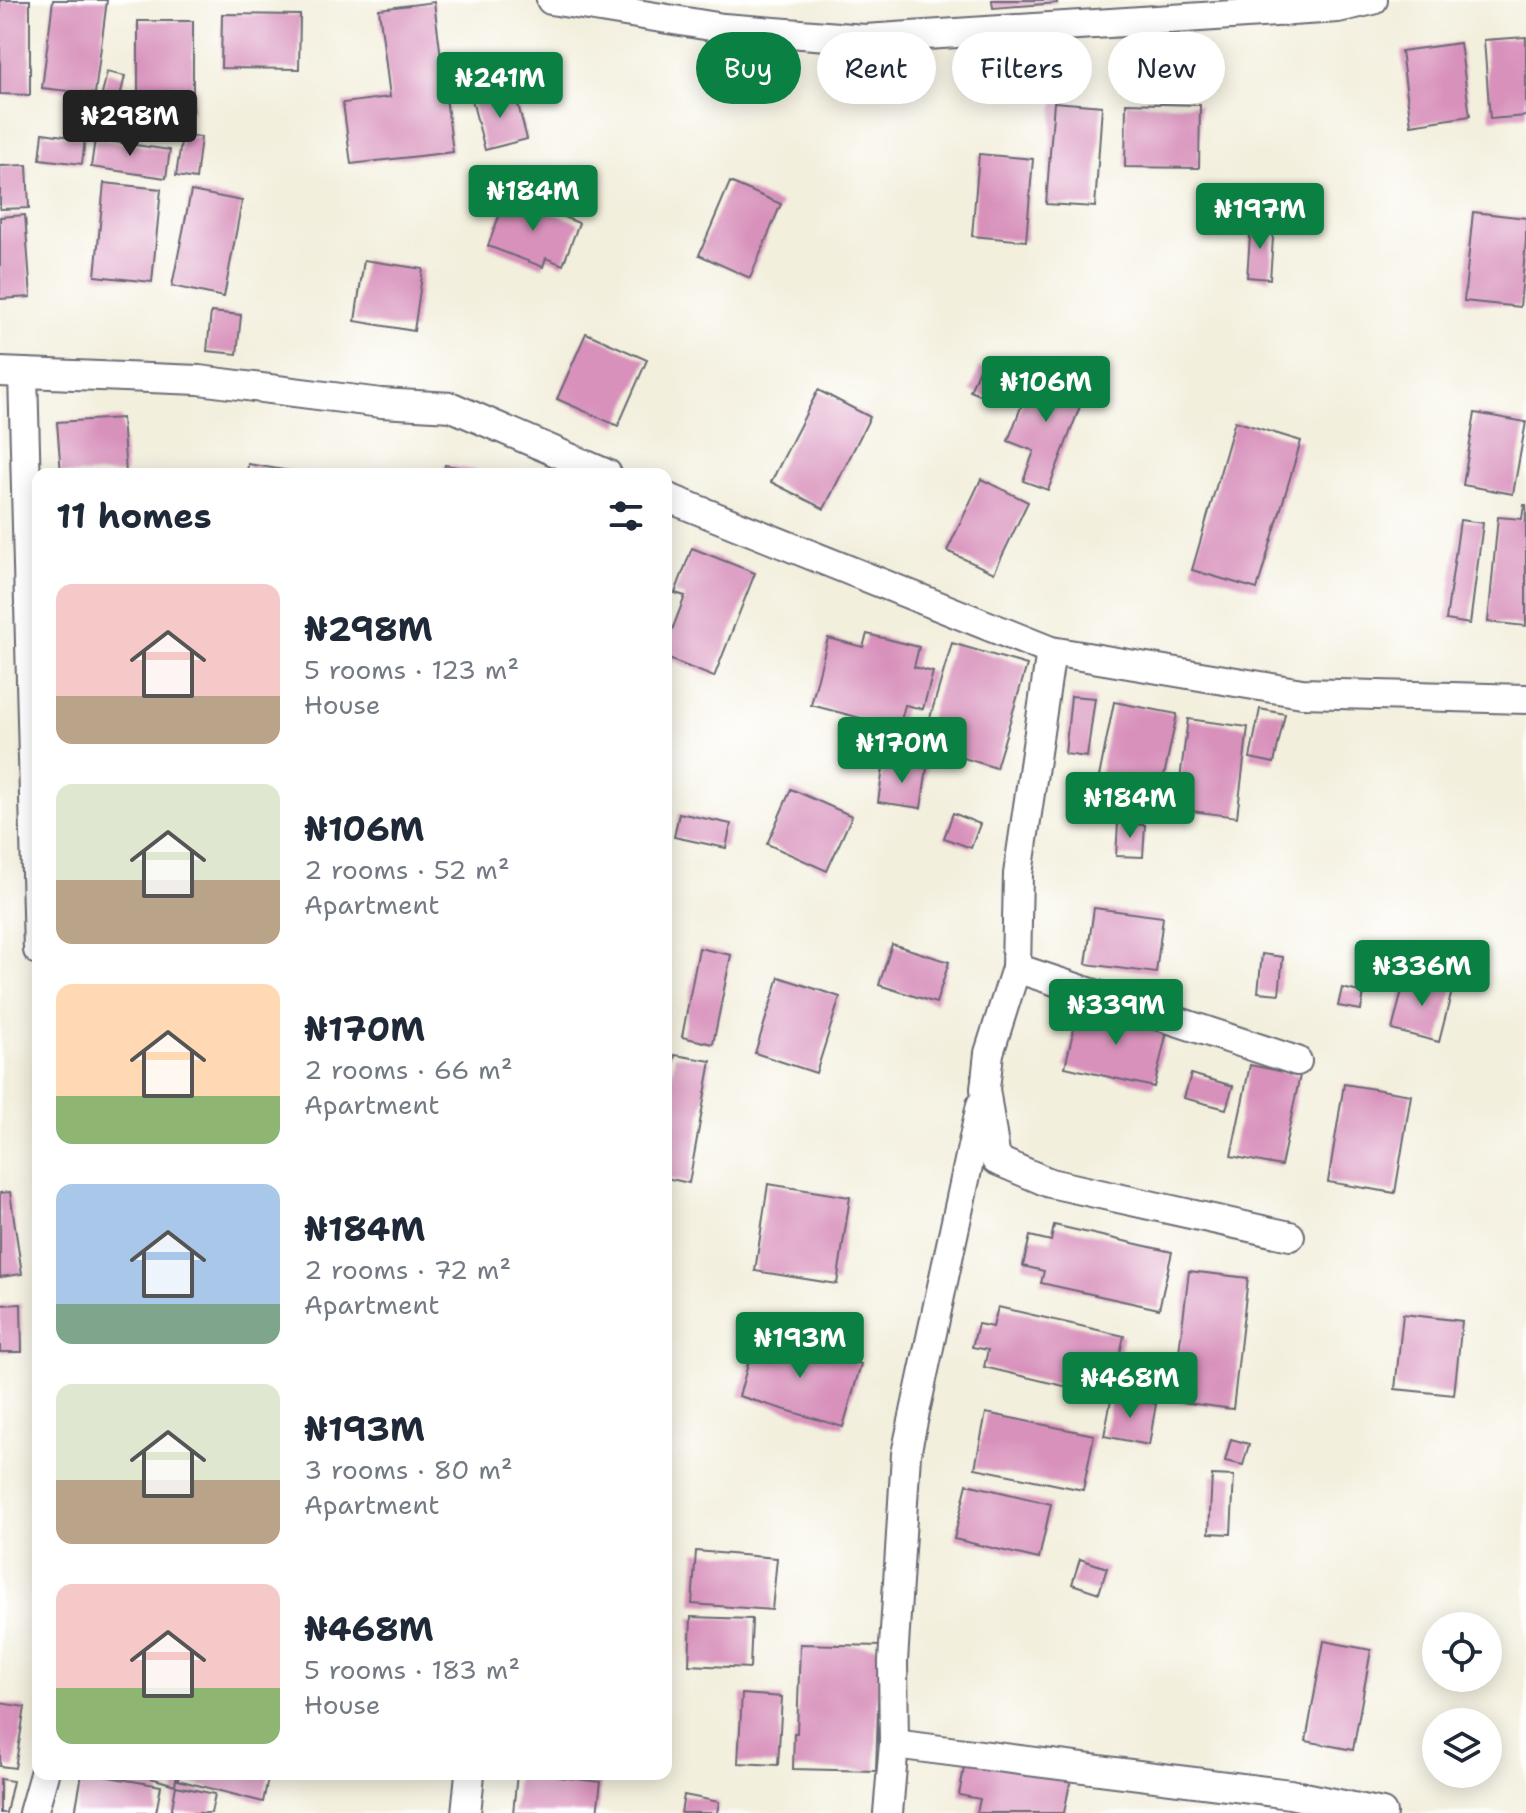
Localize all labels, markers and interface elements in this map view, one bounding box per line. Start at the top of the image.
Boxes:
chip: Buy [696,32,801,104]
chip: Rent [817,32,936,104]
chip: Filters [952,32,1092,104]
chip: New [1108,32,1225,104]
pin: ₦241M [444,52,556,120]
text: ₦241M [455,60,545,95]
pin: ₦298M [74,90,186,158]
text: ₦298M [81,98,179,133]
pin: ₦184M [477,165,589,233]
text: ₦184M [487,173,579,208]
pin: ₦197M [1204,183,1316,251]
text: ₦197M [1214,191,1306,226]
pin: ₦106M [990,356,1102,424]
text: ₦106M [1000,364,1092,399]
text: 11 homes [56,493,212,539]
icon: filters [604,494,648,538]
text: ₦298M [304,606,433,652]
icon: home [120,616,216,712]
text: 5 rooms · 123 m² [304,652,519,687]
text: House [304,687,380,722]
pin: ₦170M [846,717,958,785]
text: ₦170M [856,725,948,760]
pin: ₦184M [1074,772,1186,840]
text: ₦184M [1084,780,1176,815]
text: ₦106M [304,806,424,852]
icon: home [120,816,216,912]
text: 2 rooms · 52 m² [304,852,510,887]
text: Apartment [304,887,440,922]
pin: ₦336M [1366,940,1478,1008]
text: ₦336M [1373,948,1471,983]
pin: ₦339M [1060,979,1172,1047]
text: ₦339M [1067,987,1165,1022]
text: ₦170M [304,1006,425,1052]
icon: home [120,1016,216,1112]
text: 2 rooms · 66 m² [304,1052,513,1087]
text: Apartment [304,1087,440,1122]
text: ₦184M [304,1206,425,1252]
icon: home [120,1216,216,1312]
text: 2 rooms · 72 m² [304,1252,511,1287]
text: Apartment [304,1287,440,1322]
pin: ₦193M [744,1312,856,1380]
text: ₦193M [754,1320,846,1355]
pin: ₦468M [1074,1352,1186,1420]
text: ₦468M [1080,1360,1180,1395]
text: ₦193M [304,1406,425,1452]
icon: home [120,1416,216,1512]
text: 3 rooms · 80 m² [304,1452,513,1487]
text: Apartment [304,1487,440,1522]
text: ₦468M [304,1606,434,1652]
map controls [1422,1612,1502,1788]
button: locate [1422,1612,1502,1692]
icon: home [120,1616,216,1712]
text: 5 rooms · 183 m² [304,1652,520,1687]
text: House [304,1687,380,1722]
button: layers [1422,1708,1502,1788]

